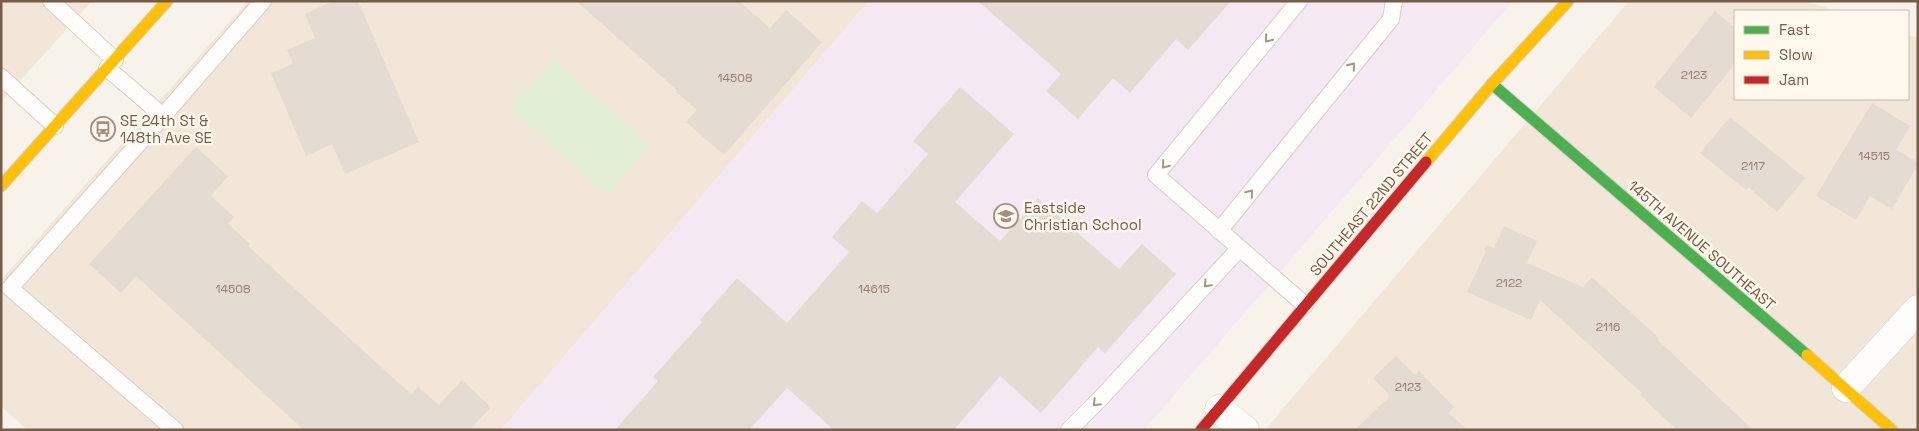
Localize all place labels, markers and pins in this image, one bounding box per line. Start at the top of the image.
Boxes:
place label: SE 24th St & 148th Ave SE [120,111,212,147]
bus stop icon: SE 24th St & 148th Ave SE [90,116,116,142]
place label: Eastside Christian School [1024,198,1142,234]
school or university icon: Eastside Christian School [993,203,1019,229]

